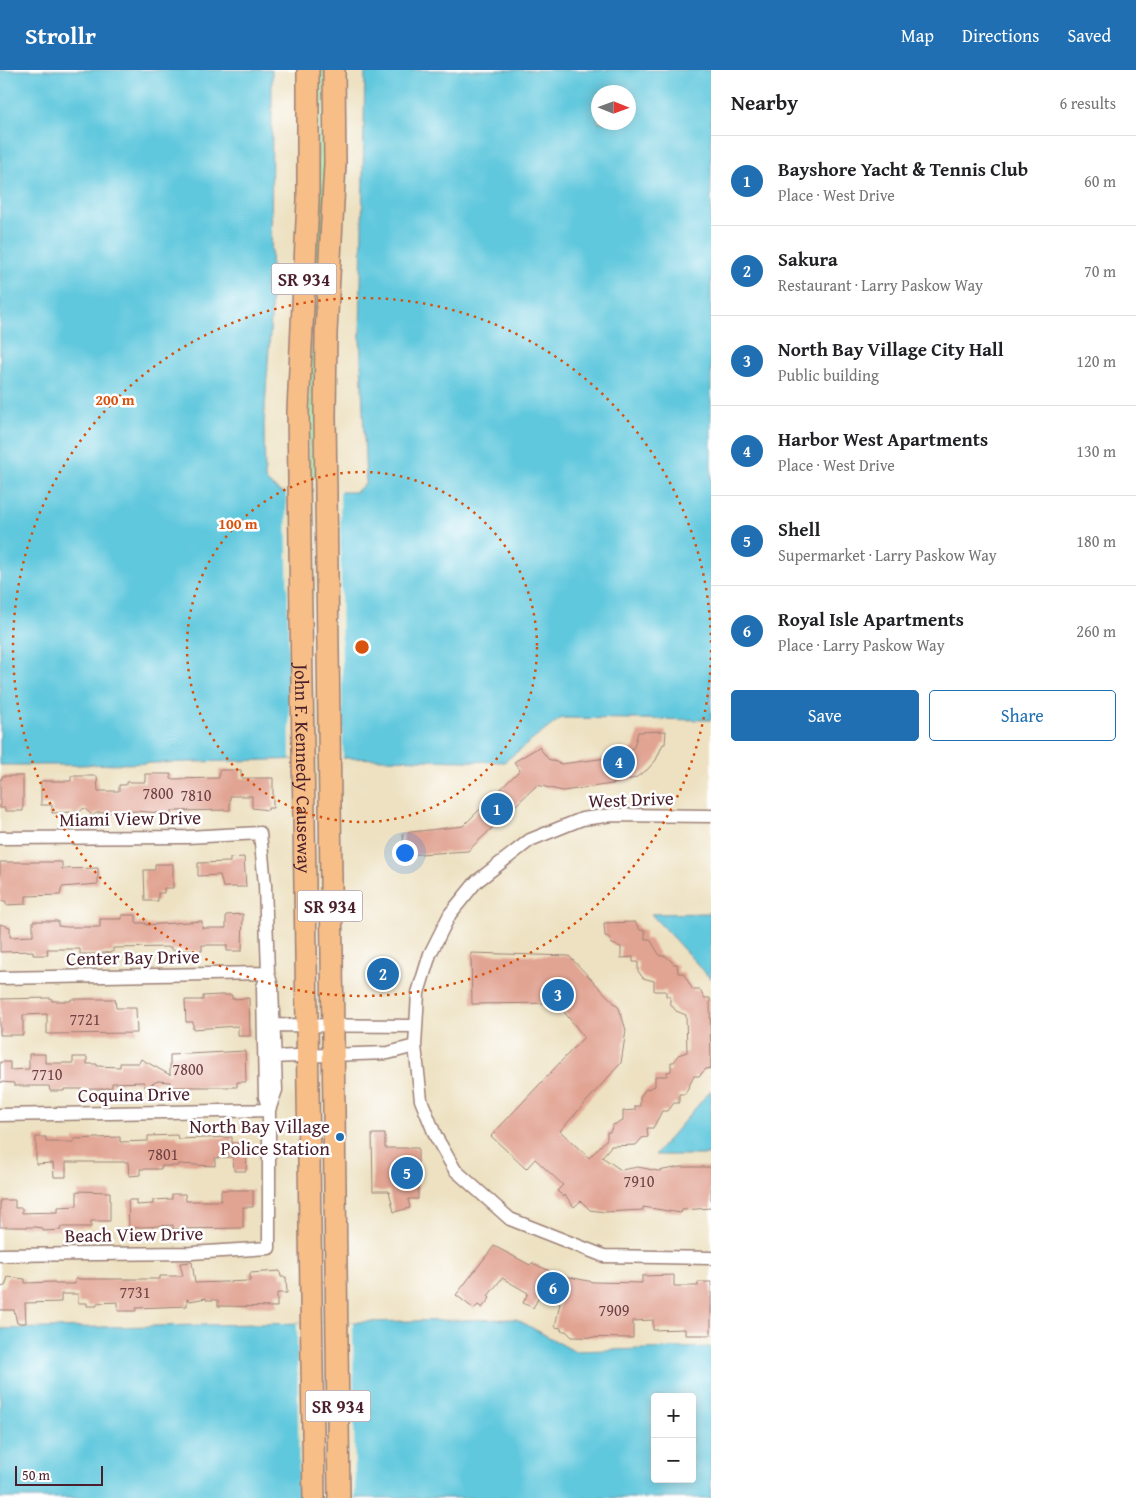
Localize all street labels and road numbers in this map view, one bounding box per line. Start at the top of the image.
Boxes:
road number: SR 934 [272,263,336,294]
street label: John F. Kennedy Causeway [288,662,319,874]
street label: West Drive [588,784,674,814]
street label: Miami View Drive [59,803,201,833]
road number: SR 934 [298,890,362,921]
street label: Center Bay Drive [66,942,200,972]
street label: Coquina Drive [78,1079,190,1109]
street label: Beach View Drive [64,1219,204,1249]
road number: SR 934 [306,1390,370,1422]

